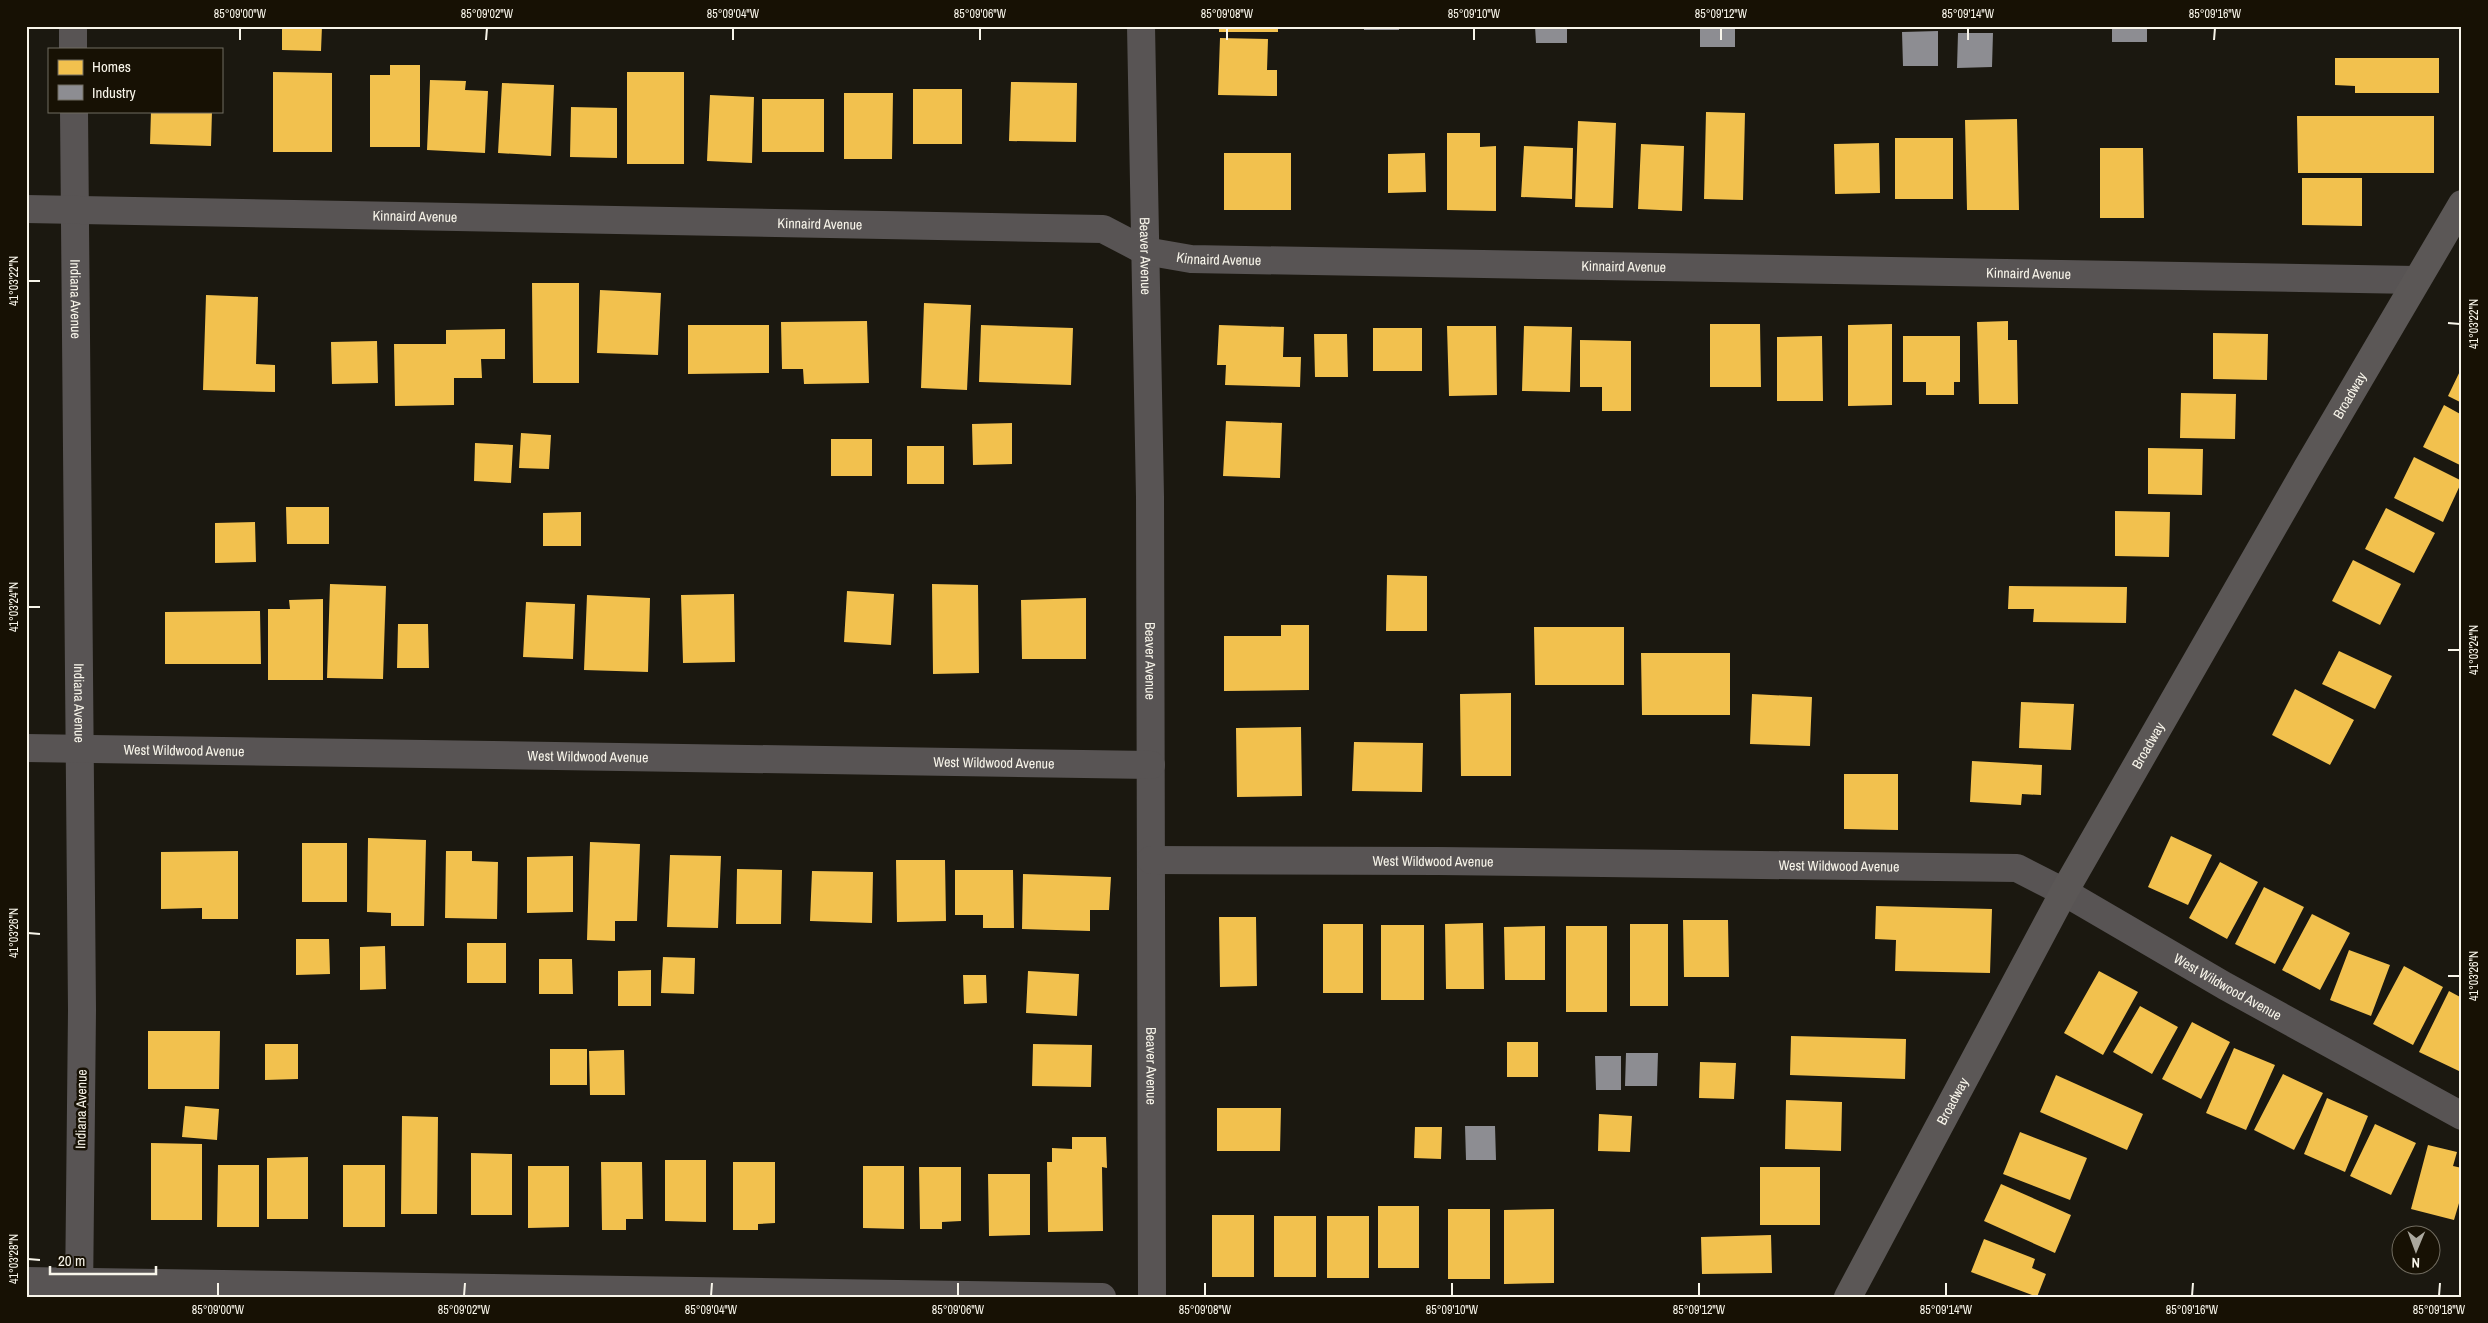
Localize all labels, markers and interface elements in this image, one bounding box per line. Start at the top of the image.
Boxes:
text: 85°09'00"W [214,6,267,22]
text: 85°09'02"W [461,6,514,22]
text: 85°09'04"W [707,6,760,22]
text: 85°09'06"W [954,6,1007,22]
text: 85°09'08"W [1201,6,1254,22]
text: 85°09'10"W [1448,6,1501,22]
text: 85°09'12"W [1695,6,1748,22]
text: 85°09'14"W [1942,6,1995,22]
text: 85°09'16"W [2189,6,2242,22]
legend [48,48,222,112]
text: Homes [92,56,131,77]
text: Industry [92,82,137,103]
street label: Kinnaird Avenue [372,206,457,226]
street label: Kinnaird Avenue [777,214,862,234]
street label: Beaver Avenue [1136,217,1155,295]
street label: Kinnaird Avenue [1175,248,1261,269]
text: 41°03'22"N [6,256,22,306]
street label: Kinnaird Avenue [1581,257,1666,276]
street label: Indiana Avenue [66,259,85,339]
street label: Kinnaird Avenue [1986,264,2071,283]
text: 41°03'22"N [2466,299,2482,349]
street label: Broadway [2329,368,2371,422]
text: 41°03'24"N [6,582,22,632]
street label: Beaver Avenue [1141,622,1160,700]
text: 41°03'24"N [2466,625,2482,675]
street label: Indiana Avenue [70,663,89,743]
street label: Broadway [2128,719,2169,772]
street label: West Wildwood Avenue [123,740,245,760]
street label: West Wildwood Avenue [527,747,649,766]
street label: West Wildwood Avenue [933,753,1055,773]
street label: West Wildwood Avenue [1372,852,1494,871]
street label: West Wildwood Avenue [1778,856,1900,876]
text: 41°03'26"N [6,908,22,958]
street label: West Wildwood Avenue [2171,949,2285,1024]
text: 41°03'26"N [2466,951,2482,1001]
street label: Beaver Avenue [1142,1027,1161,1105]
street label: Indiana Avenue [71,1069,91,1149]
street label: Broadway [1933,1074,1973,1128]
north arrow [2390,1226,2440,1276]
text: 41°03'28"N [6,1234,22,1284]
scale bar [50,1243,156,1275]
text: 20 m [58,1250,85,1271]
text: N [2411,1254,2420,1272]
text: 85°09'00"W [192,1302,245,1318]
text: 85°09'02"W [438,1302,491,1318]
text: 85°09'04"W [685,1302,738,1318]
text: 85°09'06"W [932,1302,985,1318]
text: 85°09'08"W [1179,1302,1232,1318]
text: 85°09'10"W [1426,1302,1479,1318]
text: 85°09'12"W [1673,1302,1726,1318]
text: 85°09'14"W [1920,1302,1973,1318]
text: 85°09'16"W [2166,1302,2219,1318]
text: 85°09'18"W [2413,1302,2466,1318]

